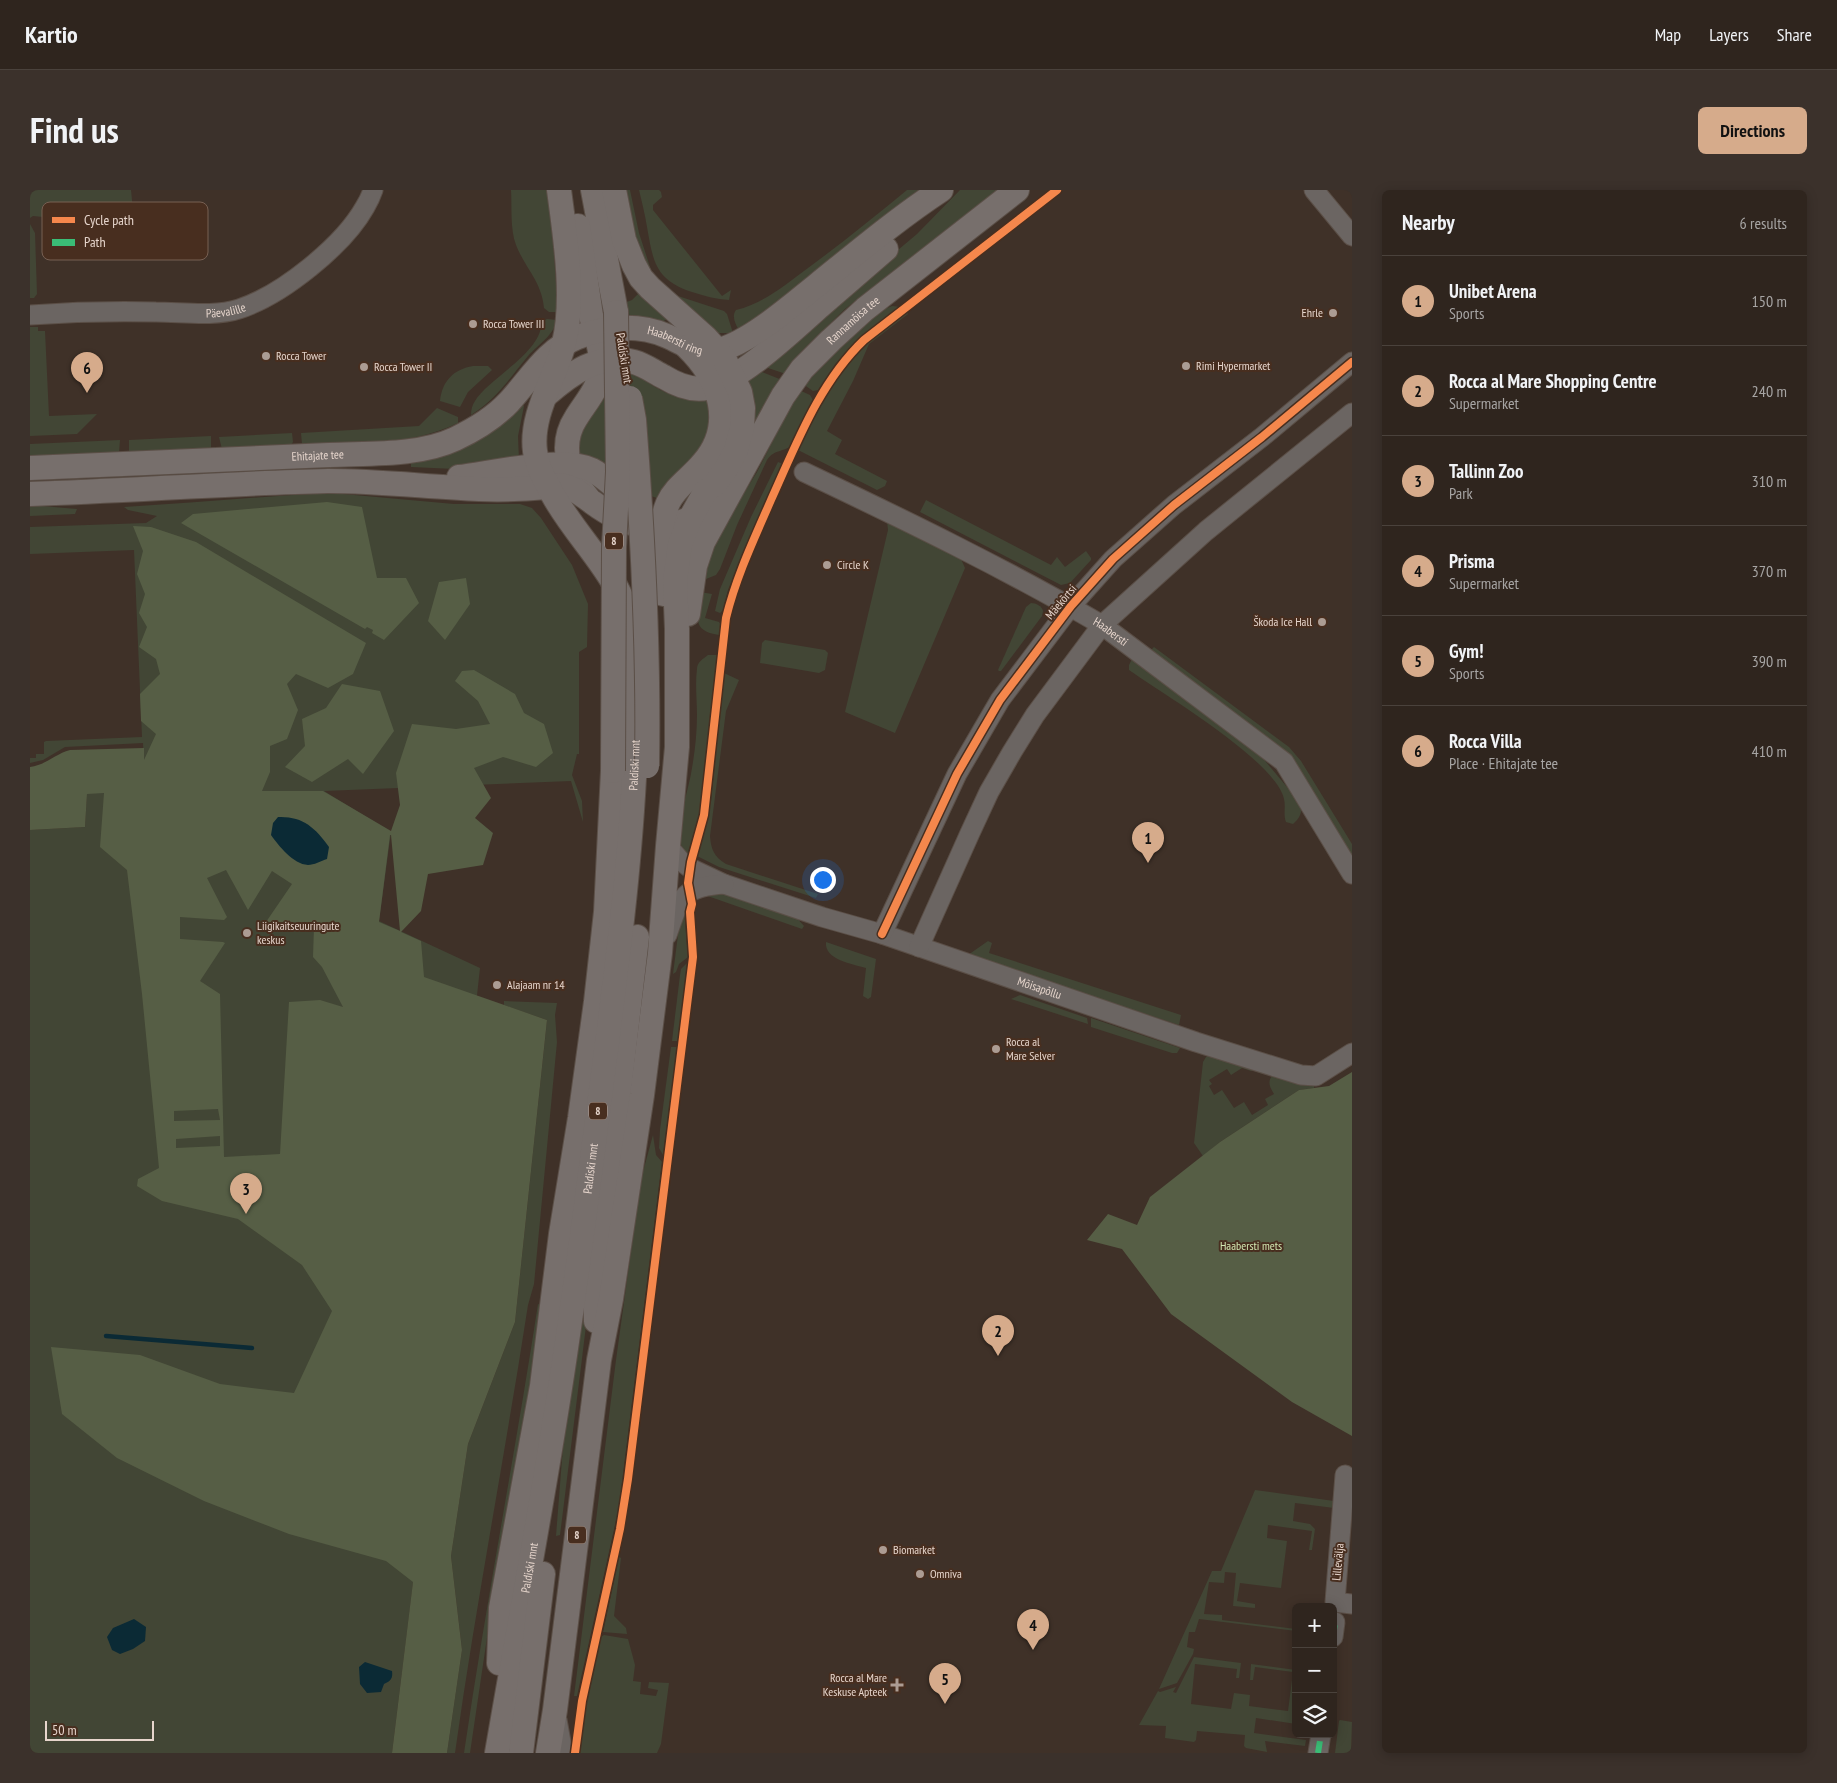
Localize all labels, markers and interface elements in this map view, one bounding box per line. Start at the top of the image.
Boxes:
text: Kartio [25,19,78,50]
text: Map [1655,23,1681,46]
text: Layers [1709,23,1749,46]
text: Share [1777,23,1812,46]
text: Find us [30,107,119,153]
button: Directions [1698,107,1807,154]
legend [42,202,208,260]
text: Nearby [1402,209,1455,236]
text: Cycle path [84,211,134,229]
text: 6 results [1740,213,1787,233]
text: Path [84,233,106,251]
text: Unibet Arena [1449,279,1537,303]
text: 1 [1414,291,1422,311]
text: 150 m [1752,291,1787,311]
street label: Rannamõisa tee [823,292,882,347]
street label: Päevalille [206,299,248,321]
text: Sports [1449,303,1484,323]
place label: Ehrle [1302,305,1323,320]
marker: Ehrle [1327,307,1339,319]
place label: Rocca Tower III [483,316,544,331]
marker: Rocca Tower III [467,318,479,330]
street label: Haabersti ring [646,322,704,358]
street label: Paldiski mnt [613,332,636,385]
place label: Rocca Tower [276,348,327,363]
marker: Rocca Tower [260,350,272,362]
pin: 6 [71,352,103,393]
place label: Rimi Hypermarket [1196,358,1271,373]
place label: Rocca Tower II [374,359,432,374]
marker: Rimi Hypermarket [1180,360,1192,372]
marker: Rocca Tower II [358,361,370,373]
text: Rocca al Mare Shopping Centre [1449,369,1657,393]
text: 2 [1414,381,1422,401]
text: 240 m [1752,381,1787,401]
text: Supermarket [1449,393,1519,413]
street label: Ehitajate tee [291,446,344,464]
text: Tallinn Zoo [1449,459,1523,483]
text: 3 [1414,471,1422,491]
text: 310 m [1752,471,1787,491]
text: Park [1449,483,1473,503]
road number: 8 [605,532,623,550]
text: Prisma [1449,549,1495,573]
place label: Circle K [837,557,869,572]
marker: Circle K [821,559,833,571]
text: 4 [1414,561,1422,581]
text: 370 m [1752,561,1787,581]
text: Supermarket [1449,573,1519,593]
street label: Mäekõrtsi [1042,581,1079,622]
street label: Haabersti [1091,614,1131,649]
place label: Škoda Ice Hall [1253,614,1312,629]
marker: Škoda Ice Hall [1316,616,1328,628]
text: Gym! [1449,639,1484,663]
text: 5 [1414,651,1422,671]
text: 390 m [1752,651,1787,671]
text: Sports [1449,663,1484,683]
text: Rocca Villa [1449,729,1522,753]
street label: Paldiski mnt [625,739,643,791]
text: 6 [1414,741,1422,761]
text: 410 m [1752,741,1787,761]
text: Place · Ehitajate tee [1449,753,1558,773]
pin: 1 [1132,822,1164,863]
your location [810,867,836,893]
place label: Liigikaitseuuringute keskus [257,918,340,947]
marker: Liigikaitseuuringute keskus [241,927,253,939]
street label: Mõisapõllu [1016,973,1064,1002]
place label: Alajaam nr 14 [507,977,565,992]
marker: Alajaam nr 14 [491,979,503,991]
place label: Rocca al Mare Selver [1006,1034,1056,1063]
marker: Rocca al Mare Selver [990,1043,1002,1055]
road number: 8 [589,1102,607,1119]
street label: Paldiski mnt [580,1142,601,1195]
pin: 3 [230,1173,262,1214]
park label: Haabersti mets [1220,1238,1282,1253]
pin: 2 [982,1315,1014,1356]
road number: 8 [568,1526,586,1544]
street label: Paldiski mnt [517,1541,541,1594]
place label: Biomarket [893,1542,936,1557]
street label: Lillevälja [1328,1542,1347,1581]
marker: Biomarket [877,1544,889,1556]
place label: Omniva [930,1566,962,1581]
marker: Omniva [914,1568,926,1580]
map controls [1292,1603,1337,1738]
button: + [1292,1603,1337,1648]
pin: 4 [1017,1609,1049,1650]
button: − [1292,1648,1337,1693]
pin: 5 [929,1663,961,1704]
place label: Rocca al Mare Keskuse Apteek [823,1670,887,1699]
marker: Rocca al Mare Keskuse Apteek [891,1679,903,1691]
button: layers [1292,1693,1337,1738]
scale bar [45,1718,154,1741]
text: 50 m [52,1721,77,1739]

